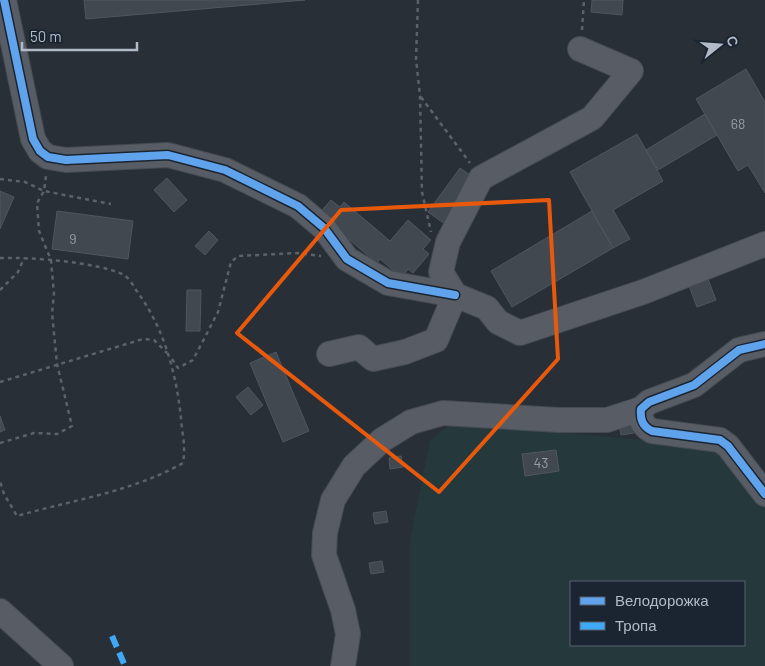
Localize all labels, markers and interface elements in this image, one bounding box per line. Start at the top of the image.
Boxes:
scale bar [22,20,138,52]
north arrow [695,20,745,70]
text: 50 m [30,27,62,45]
text: С [723,34,743,48]
house number: 68 [731,115,745,132]
house number: 9 [69,230,77,247]
house number: 43 [534,454,548,471]
legend [570,581,745,646]
text: Велодорожка [615,591,709,609]
text: Тропа [615,616,657,634]

